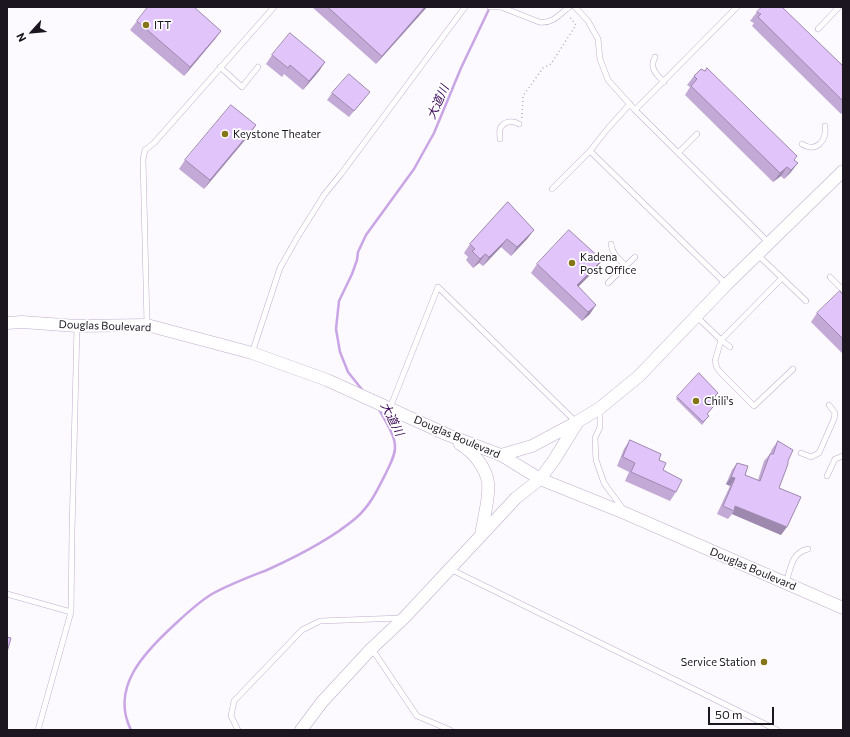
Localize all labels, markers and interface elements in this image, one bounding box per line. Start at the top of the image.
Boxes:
north arrow [12,12,52,52]
place label: ITT [154,18,171,32]
marker: ITT [141,20,151,30]
text: N [13,31,29,44]
water label: 大道川 [424,83,452,121]
place label: Keystone Theater [233,127,321,141]
marker: Keystone Theater [220,129,230,139]
place label: Kadena Post Office [580,250,636,276]
marker: Kadena Post Office [567,258,577,268]
street label: Douglas Boulevard [59,318,151,334]
place label: Chili's [704,394,734,408]
marker: Chili's [691,396,701,406]
water label: 大道川 [377,400,407,438]
street label: Douglas Boulevard [412,413,502,461]
street label: Douglas Boulevard [708,545,798,593]
place label: Service Station [681,655,756,669]
marker: Service Station [759,657,769,667]
scale bar [710,699,776,725]
text: 50 m [715,707,743,721]

